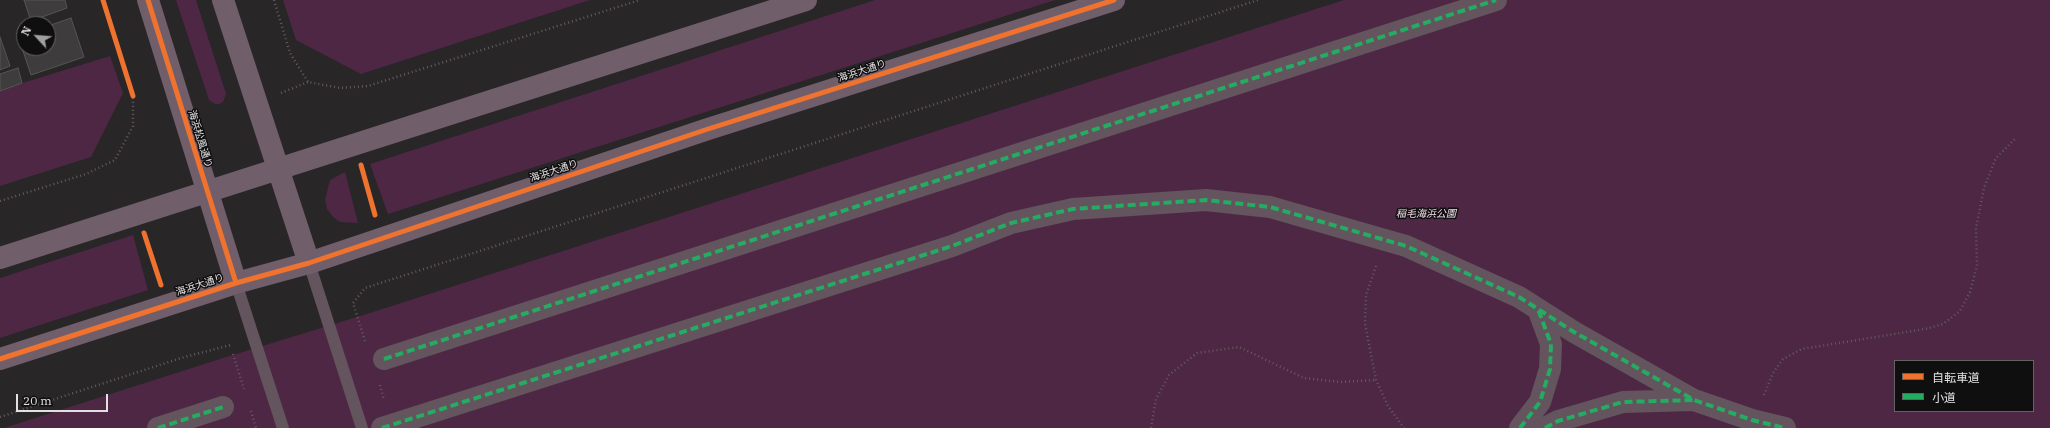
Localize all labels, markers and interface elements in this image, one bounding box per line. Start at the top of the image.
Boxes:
north arrow [16,16,56,56]
text: N [18,24,34,38]
street label: 海浜大通り [836,58,888,84]
street label: 海浜松風通り [185,109,215,169]
street label: 海浜大通り [528,158,580,184]
park label: 稲毛海浜公園 [1396,208,1456,220]
street label: 海浜大通り [174,272,226,298]
legend [1894,360,2034,412]
text: 自転車道 [1932,370,1980,385]
scale bar [18,386,110,412]
text: 小道 [1932,390,1956,405]
text: 20 m [23,393,52,408]

